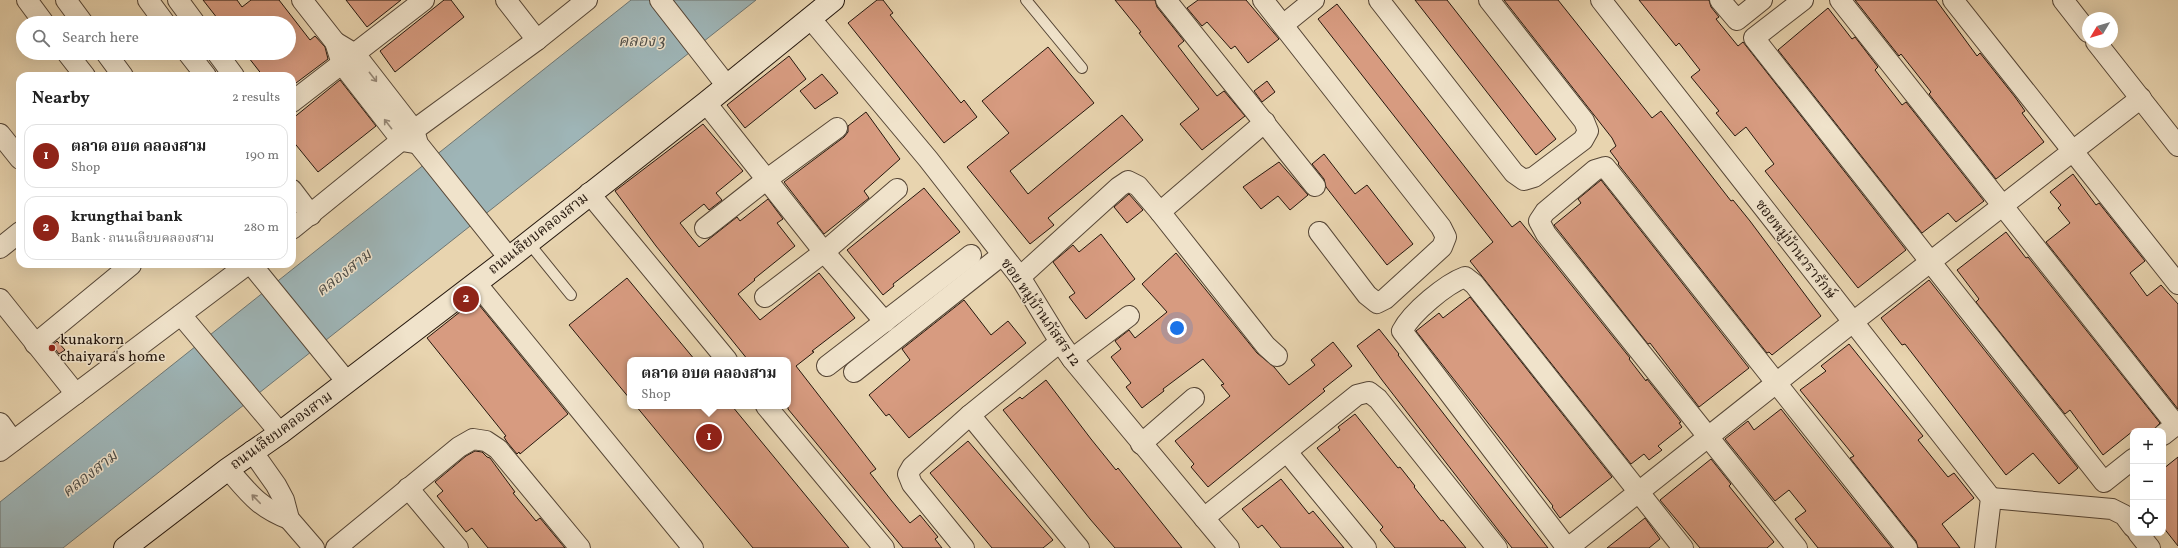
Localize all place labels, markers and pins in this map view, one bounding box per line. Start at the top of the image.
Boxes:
pin: 2 [453,284,479,314]
place label: kunakorn chaiyara's home [60,330,165,368]
marker: kunakorn chaiyara's home [47,343,57,353]
pin: 1 [696,422,722,452]

